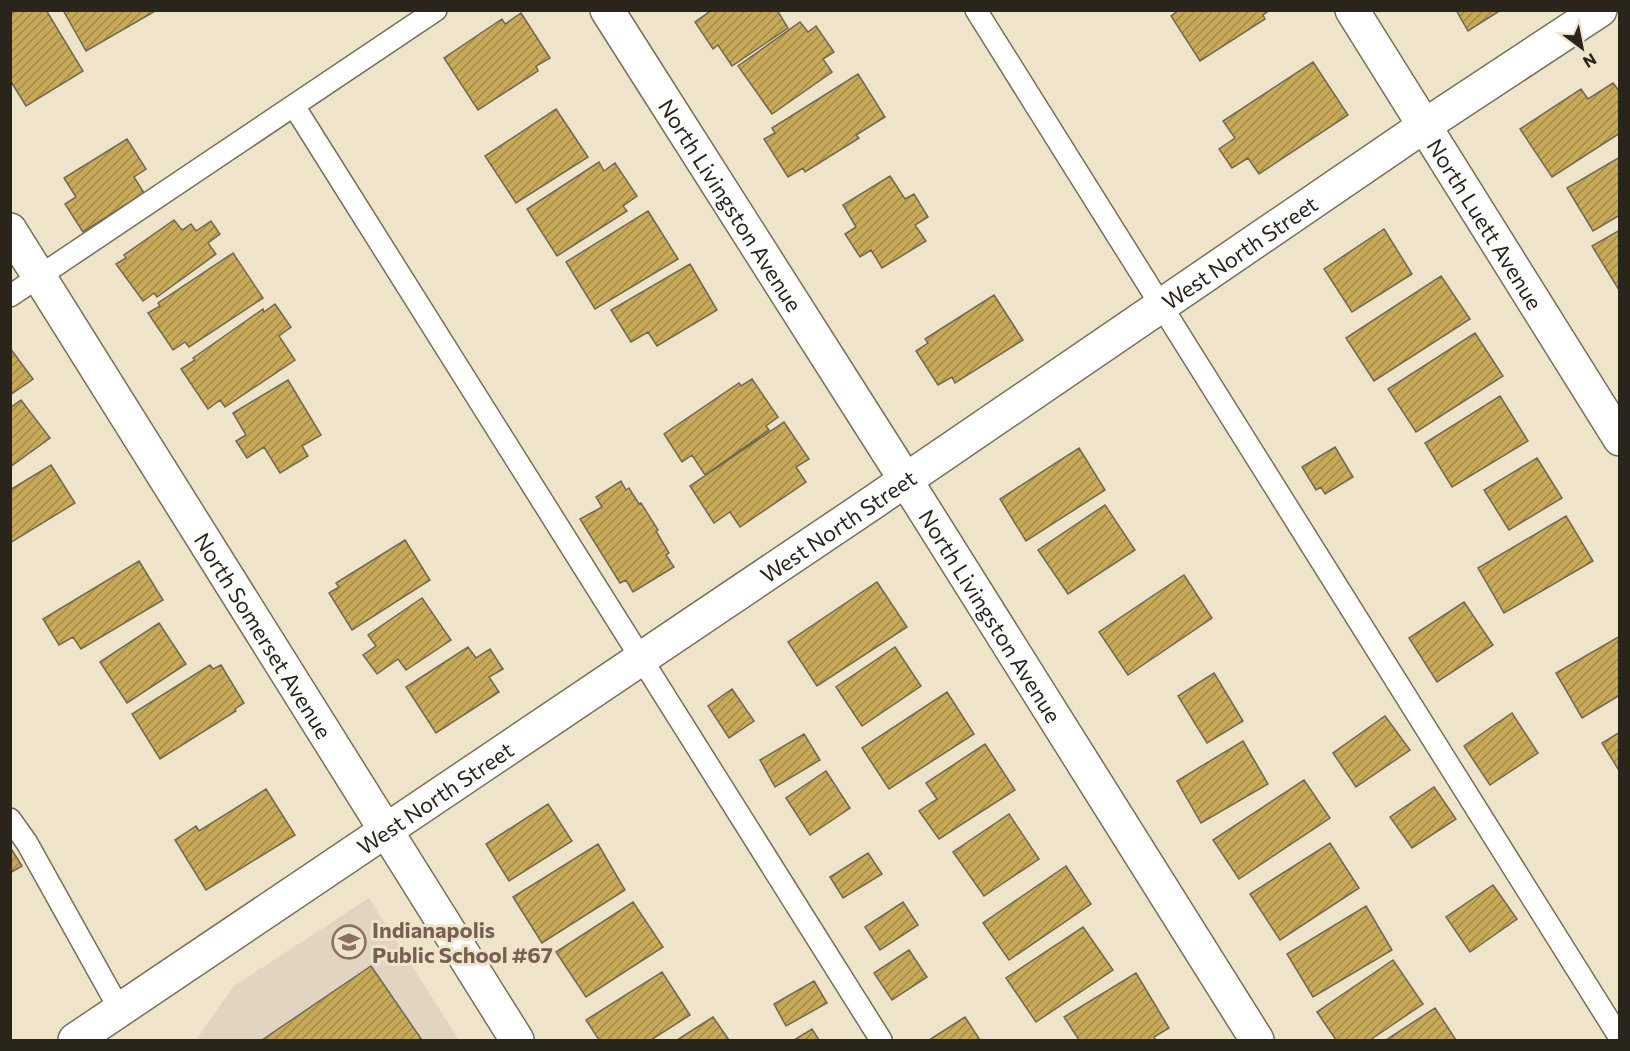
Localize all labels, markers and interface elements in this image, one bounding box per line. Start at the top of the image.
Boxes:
north arrow [1552,18,1612,78]
text: N [1580,50,1600,72]
street label: North Livingston Avenue [653,94,808,316]
street label: North Luett Avenue [1422,133,1549,314]
street label: West North Street [1157,189,1322,315]
street label: West North Street [755,464,921,588]
street label: North Livingston Avenue [914,504,1068,727]
street label: North Somerset Avenue [189,527,338,743]
street label: West North Street [352,735,518,860]
place label: Indianapolis Public School #67 [372,916,553,968]
school or university icon: Indianapolis Public School #67 [331,924,367,960]

